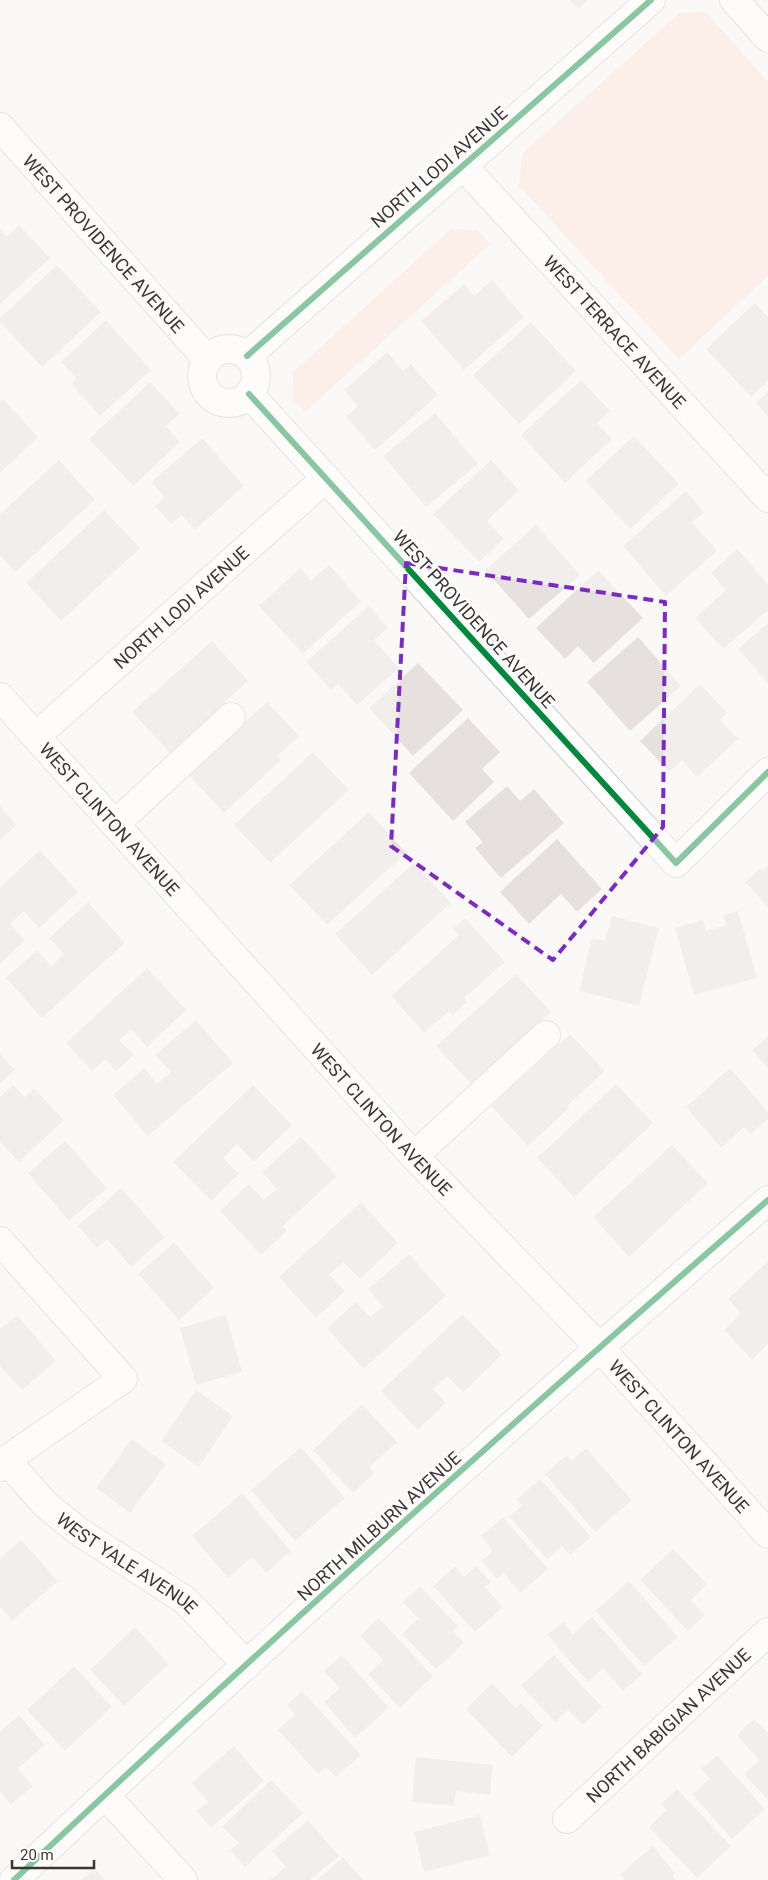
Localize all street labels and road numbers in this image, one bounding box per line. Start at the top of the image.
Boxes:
street label: NORTH LODI AVENUE [367,102,511,232]
street label: WEST PROVIDENCE AVENUE [19,150,189,337]
street label: WEST TERRACE AVENUE [540,251,691,412]
street label: WEST PROVIDENCE AVENUE [389,526,559,712]
street label: NORTH LODI AVENUE [109,541,253,673]
street label: WEST CLINTON AVENUE [36,738,184,899]
street label: WEST CLINTON AVENUE [307,1039,456,1199]
street label: WEST CLINTON AVENUE [605,1355,754,1517]
street label: NORTH MILBURN AVENUE [293,1447,465,1605]
street label: WEST YALE AVENUE [53,1508,202,1617]
street label: NORTH BABIGIAN AVENUE [582,1644,754,1806]

